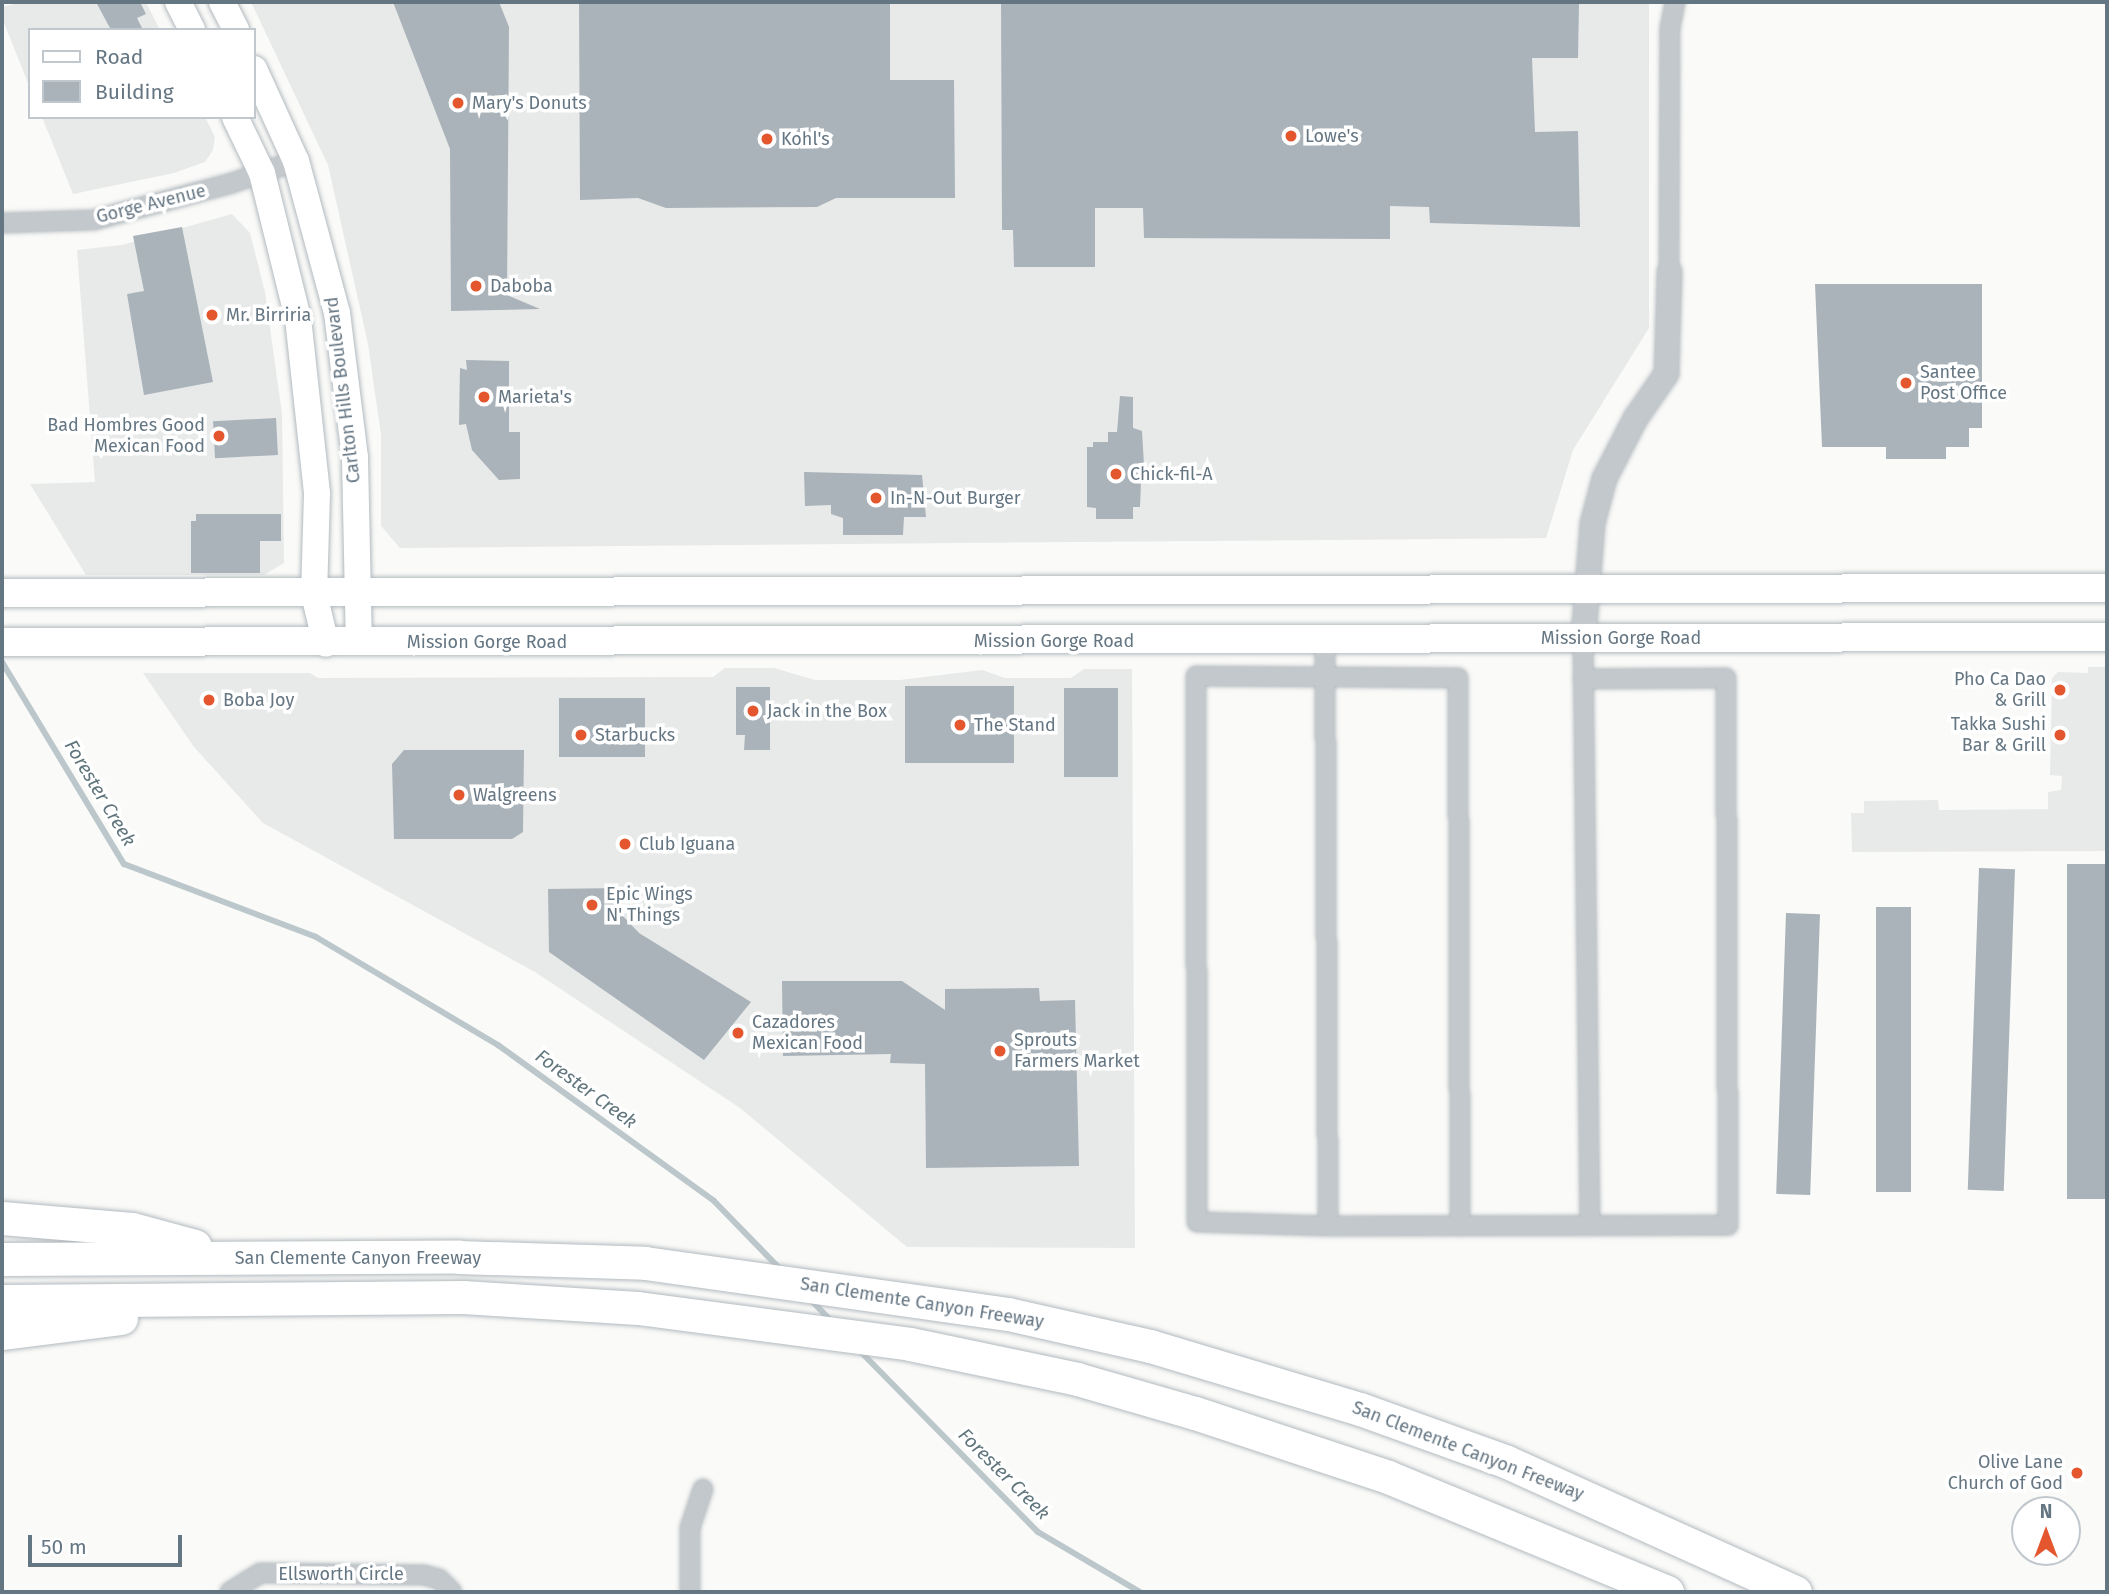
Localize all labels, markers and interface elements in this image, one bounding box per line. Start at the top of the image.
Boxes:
legend [28,28,256,119]
text: Road [95,44,143,70]
text: Building [95,79,174,105]
place label: Mary's Donuts [472,92,587,114]
marker: Mary's Donuts [450,95,466,111]
place label: Lowe's [1305,125,1359,147]
place label: Kohl's [781,128,830,150]
marker: Lowe's [1283,128,1299,144]
marker: Kohl's [759,131,775,147]
street label: Gorge Avenue [94,180,208,228]
place label: Daboba [490,275,553,297]
marker: Daboba [468,278,484,294]
street label: Carlton Hills Boulevard [321,296,365,484]
place label: Mr. Birriria [226,304,311,326]
marker: Mr. Birriria [204,307,220,323]
place label: Santee Post Office [1920,362,2007,404]
marker: Santee Post Office [1898,375,1914,391]
place label: Marieta's [498,386,572,408]
marker: Marieta's [476,389,492,405]
place label: Bad Hombres Good Mexican Food [47,415,205,458]
marker: Bad Hombres Good Mexican Food [211,428,227,444]
place label: Chick-fil-A [1130,463,1213,485]
marker: Chick-fil-A [1108,466,1124,482]
place label: In-N-Out Burger [890,487,1021,509]
marker: In-N-Out Burger [868,490,884,506]
street label: Mission Gorge Road [1541,627,1701,649]
street label: Mission Gorge Road [974,630,1134,652]
street label: Mission Gorge Road [407,631,567,653]
place label: Pho Ca Dao & Grill [1954,669,2046,712]
marker: Pho Ca Dao & Grill [2052,682,2068,698]
place label: Boba Joy [223,689,294,711]
marker: Boba Joy [201,692,217,708]
place label: Jack in the Box [767,700,887,722]
marker: Jack in the Box [745,703,761,719]
place label: The Stand [974,714,1056,736]
place label: Takka Sushi Bar & Grill [1951,714,2046,756]
marker: The Stand [952,717,968,733]
place label: Starbucks [595,724,675,746]
marker: Starbucks [573,727,589,743]
marker: Takka Sushi Bar & Grill [2052,727,2068,743]
water label: Forester Creek [59,736,141,850]
place label: Walgreens [473,784,557,806]
marker: Walgreens [451,787,467,803]
place label: Club Iguana [639,833,735,855]
marker: Club Iguana [617,836,633,852]
place label: Epic Wings N' Things [606,884,693,926]
marker: Epic Wings N' Things [584,897,600,913]
place label: Cazadores Mexican Food [752,1012,863,1054]
marker: Cazadores Mexican Food [730,1025,746,1041]
place label: Sprouts Farmers Market [1014,1030,1140,1072]
marker: Sprouts Farmers Market [992,1043,1008,1059]
water label: Forester Creek [531,1045,641,1133]
street label: San Clemente Canyon Freeway [235,1247,481,1269]
street label: San Clemente Canyon Freeway [799,1273,1045,1333]
street label: San Clemente Canyon Freeway [1349,1397,1587,1505]
water label: Forester Creek [954,1424,1054,1524]
place label: Olive Lane Church of God [1948,1452,2063,1494]
marker: Olive Lane Church of God [2069,1465,2085,1481]
north arrow [2011,1496,2081,1566]
text: N [2040,1500,2052,1523]
scale bar [32,1520,186,1564]
text: 50 m [41,1534,87,1560]
street label: Ellsworth Circle [278,1563,404,1585]

